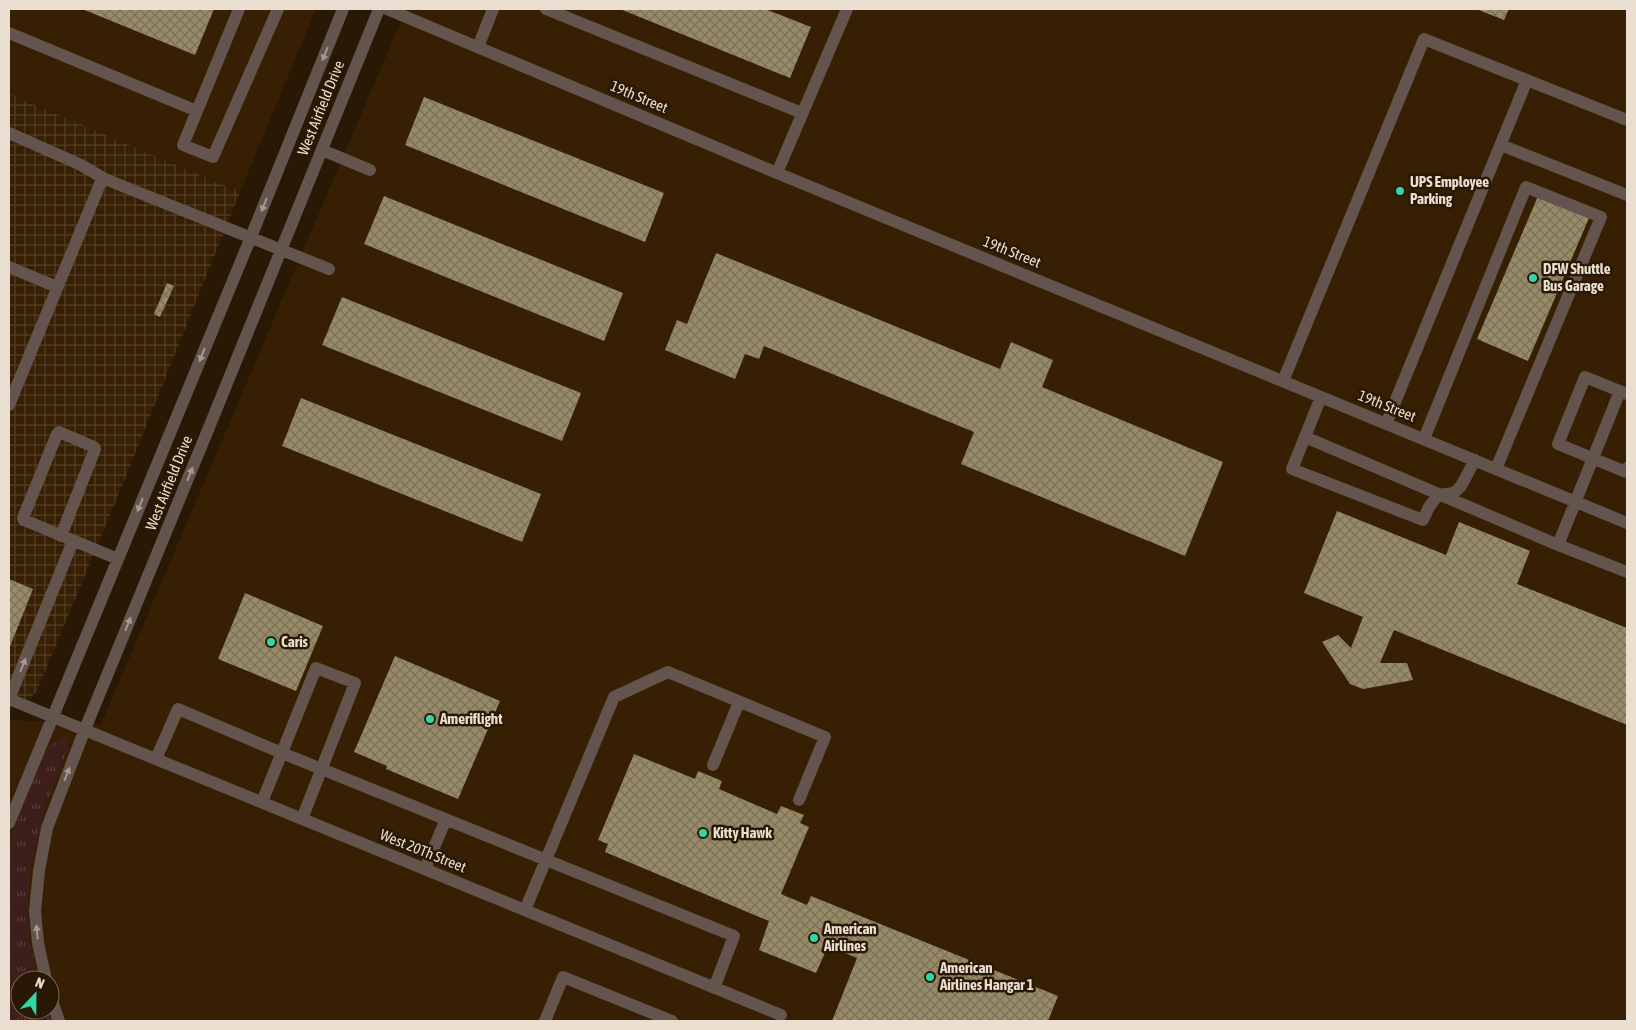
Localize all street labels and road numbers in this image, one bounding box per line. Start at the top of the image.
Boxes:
street label: West Airfield Drive [294,58,347,158]
street label: 19th Street [608,77,670,116]
street label: 19th Street [981,232,1043,271]
street label: 19th Street [1356,386,1418,425]
street label: West Airfield Drive [142,433,195,533]
street label: West 20Th Street [378,826,469,876]

